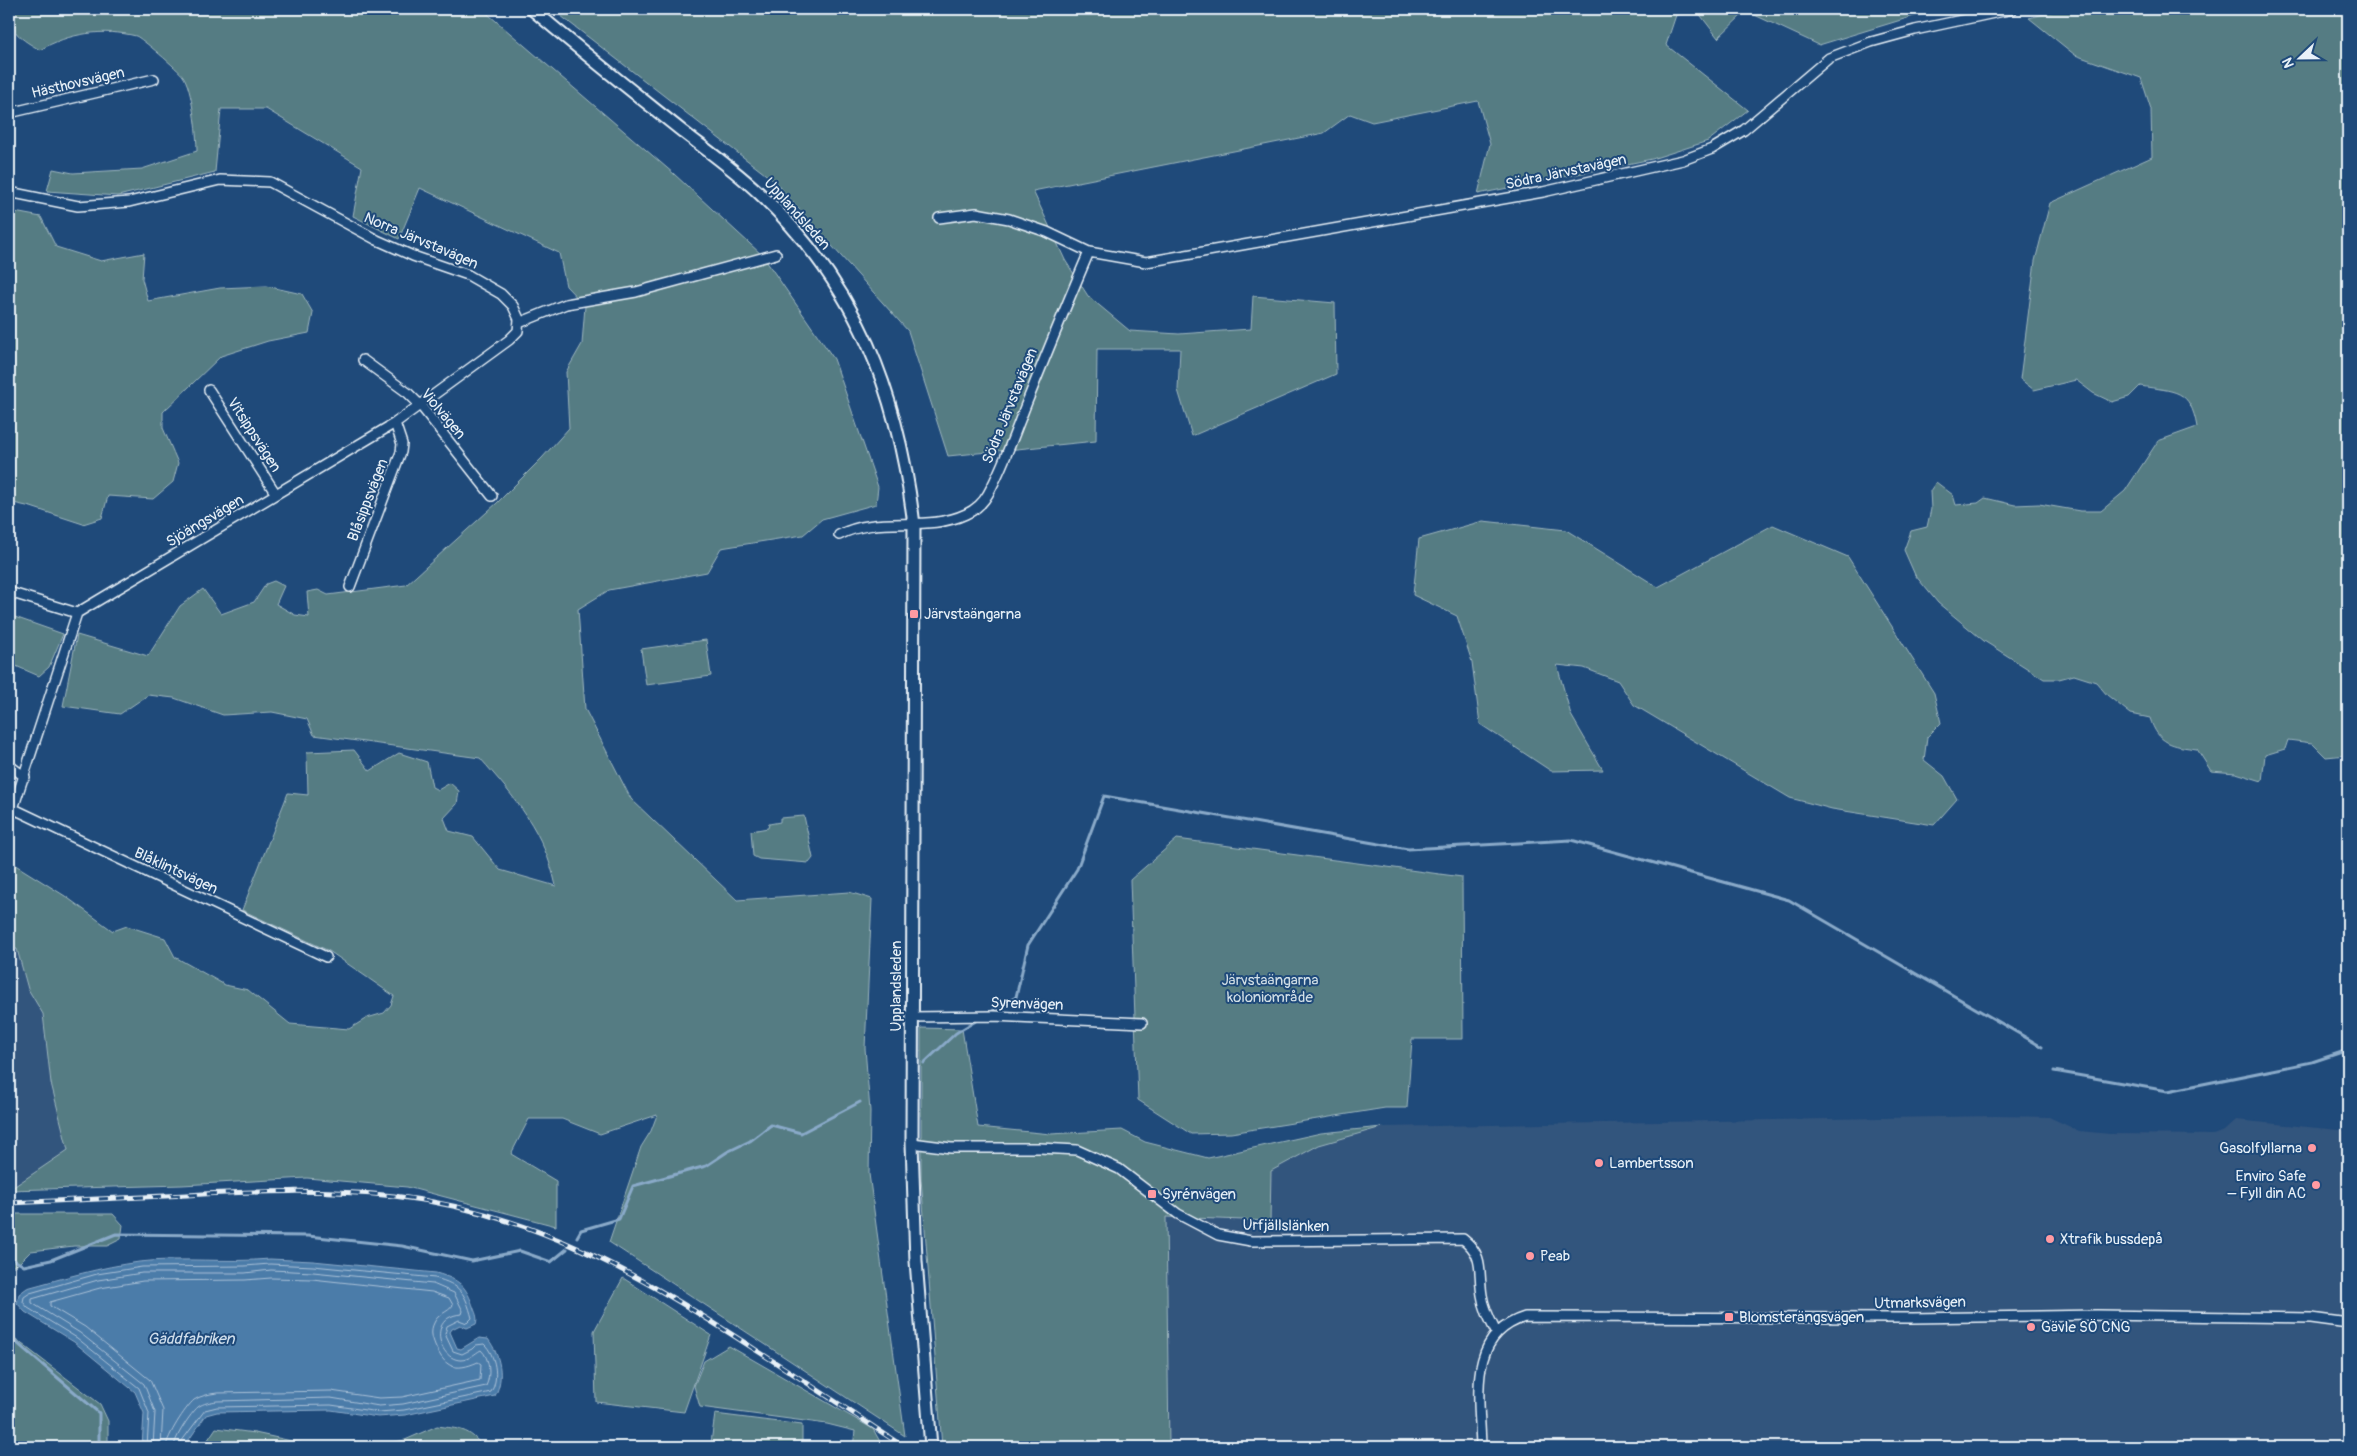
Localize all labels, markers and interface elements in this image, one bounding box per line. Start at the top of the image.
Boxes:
north arrow [2274,32,2324,82]
text: N [2279,55,2298,70]
street label: Hästhovsvägen [30,63,126,103]
street label: Södra Järvstavägen [1504,150,1628,194]
street label: Upplandsleden [760,174,834,254]
street label: Norra Järvstavägen [361,208,481,274]
street label: Södra Järvstavägen [978,345,1042,467]
street label: Violvägen [416,385,470,443]
street label: Vitsippsvägen [223,394,285,476]
street label: Blåsippsvägen [344,456,392,544]
street label: Sjöängsvägen [163,490,247,552]
place label: Järvstaängarna [924,605,1021,624]
marker: Järvstaängarna [908,608,920,620]
street label: Blåklintsvägen [131,843,221,899]
street label: Upplandsleden [887,941,906,1031]
park label: Järvstaängarna koloniområde [1221,971,1319,1007]
street label: Syrenvägen [990,993,1064,1015]
place label: Gasolfyllarna [2219,1139,2302,1158]
marker: Gasolfyllarna [2306,1142,2318,1154]
place label: Lambertsson [1609,1154,1694,1173]
marker: Lambertsson [1593,1157,1605,1169]
place label: Enviro Safe – Fyll din AC [2226,1167,2307,1203]
marker: Enviro Safe – Fyll din AC [2310,1179,2322,1191]
place label: Syrénvägen [1162,1185,1236,1204]
marker: Syrénvägen [1146,1188,1158,1200]
street label: Urfjällslänken [1242,1216,1330,1236]
place label: Xtrafik bussdepå [2060,1230,2163,1249]
marker: Xtrafik bussdepå [2044,1233,2056,1245]
place label: Peab [1540,1247,1570,1266]
marker: Peab [1524,1250,1536,1262]
street label: Utmarksvägen [1874,1293,1966,1313]
place label: Blomsterängsvägen [1739,1308,1864,1327]
marker: Blomsterängsvägen [1723,1311,1735,1323]
place label: Gävle SÖ CNG [2041,1318,2131,1337]
marker: Gävle SÖ CNG [2025,1321,2037,1333]
water label: Gäddfabriken [148,1329,235,1349]

